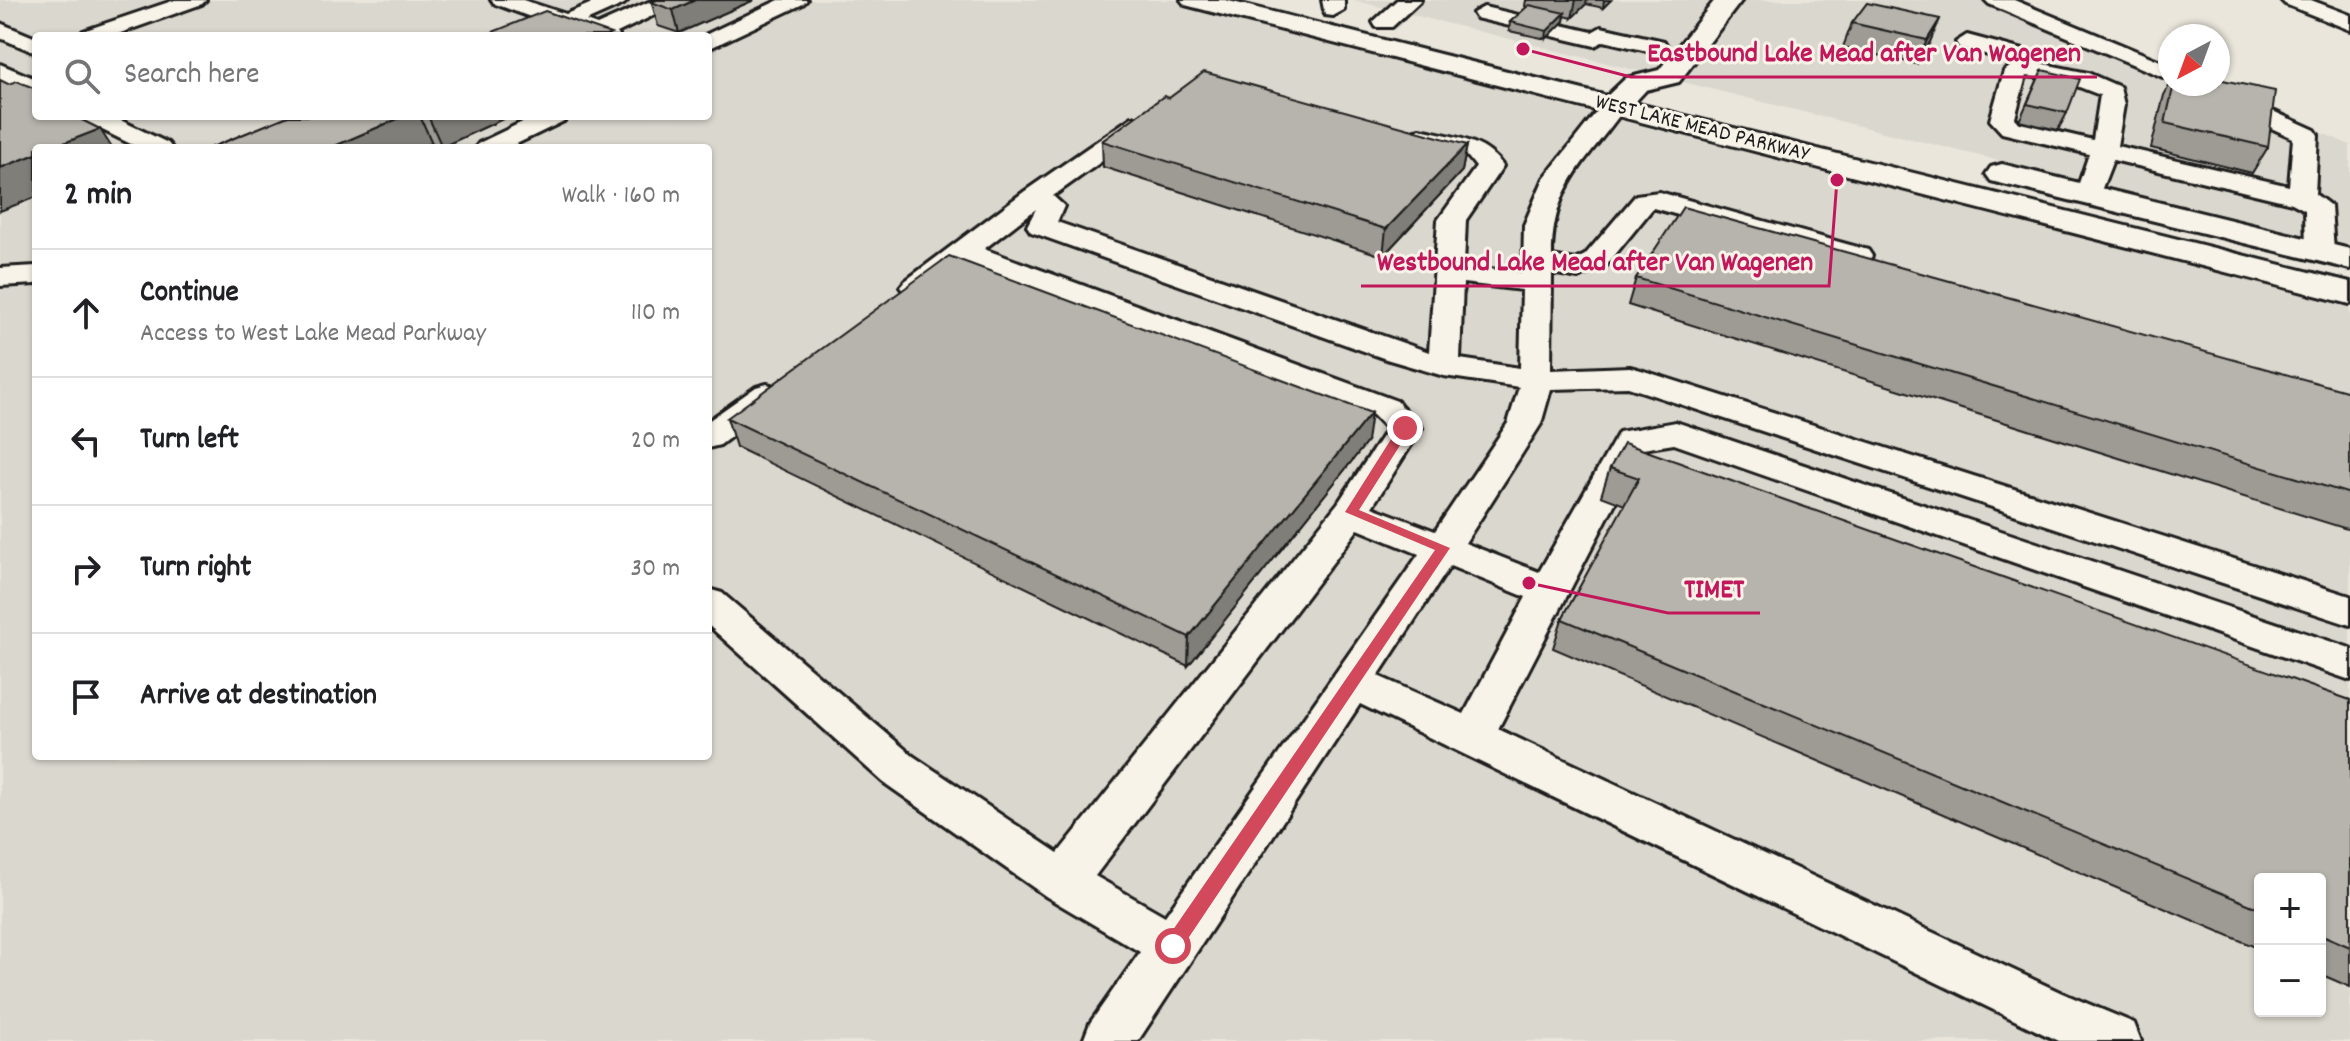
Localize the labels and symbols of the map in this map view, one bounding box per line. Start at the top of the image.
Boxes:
north arrow [2158,24,2230,96]
callout: Eastbound Lake Mead after Van Wagenen [1631,25,2097,77]
text: Eastbound Lake Mead after Van Wagenen [1647,36,2081,76]
street label: WEST LAKE MEAD PARKWAY [1592,87,1813,171]
callout: Westbound Lake Mead after Van Wagenen [1361,234,1829,286]
text: Westbound Lake Mead after Van Wagenen [1377,245,1813,285]
route end [1387,410,1423,446]
callout: TIMET [1668,561,1760,613]
text: TIMET [1684,572,1745,612]
route start [1155,928,1191,964]

